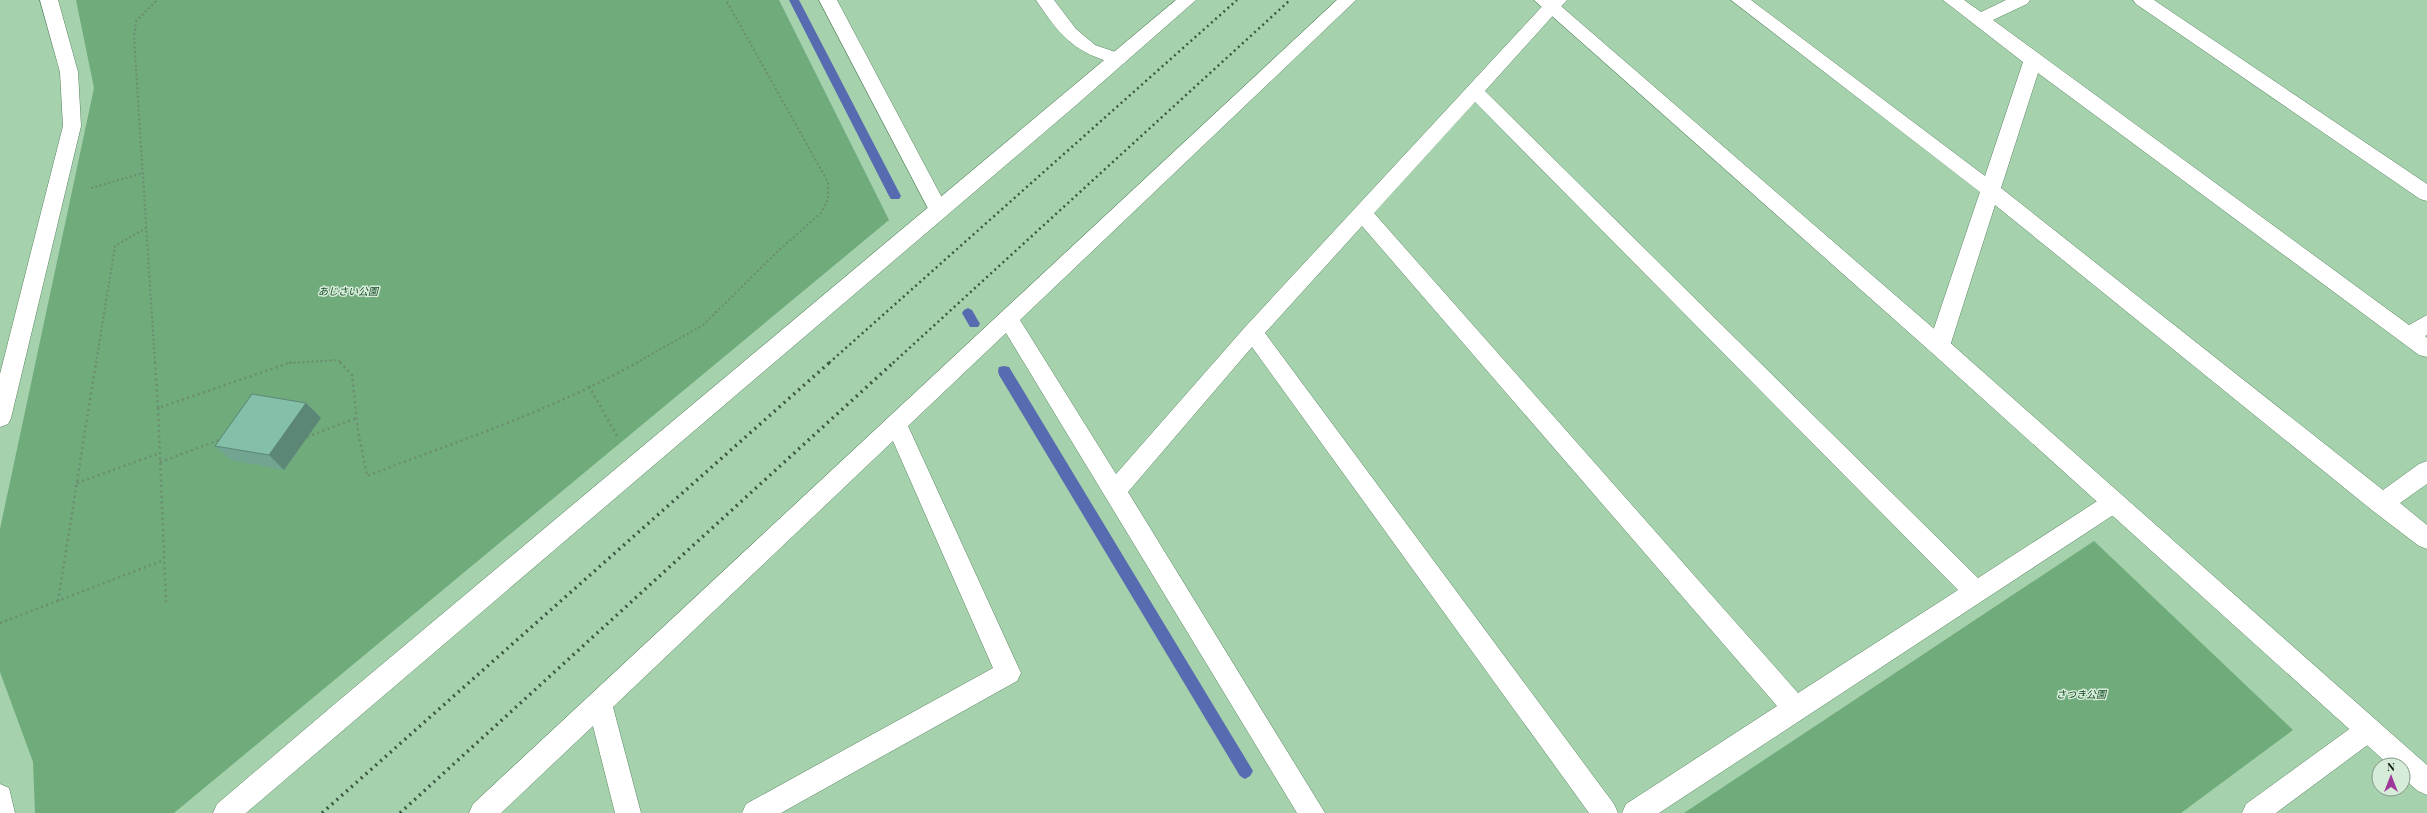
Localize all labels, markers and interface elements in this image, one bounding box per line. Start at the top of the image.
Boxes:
park label: あじさい公園 [318,284,380,298]
park label: さつき公園 [2056,687,2108,701]
north arrow [2371,757,2411,797]
text: N [2387,759,2395,774]

